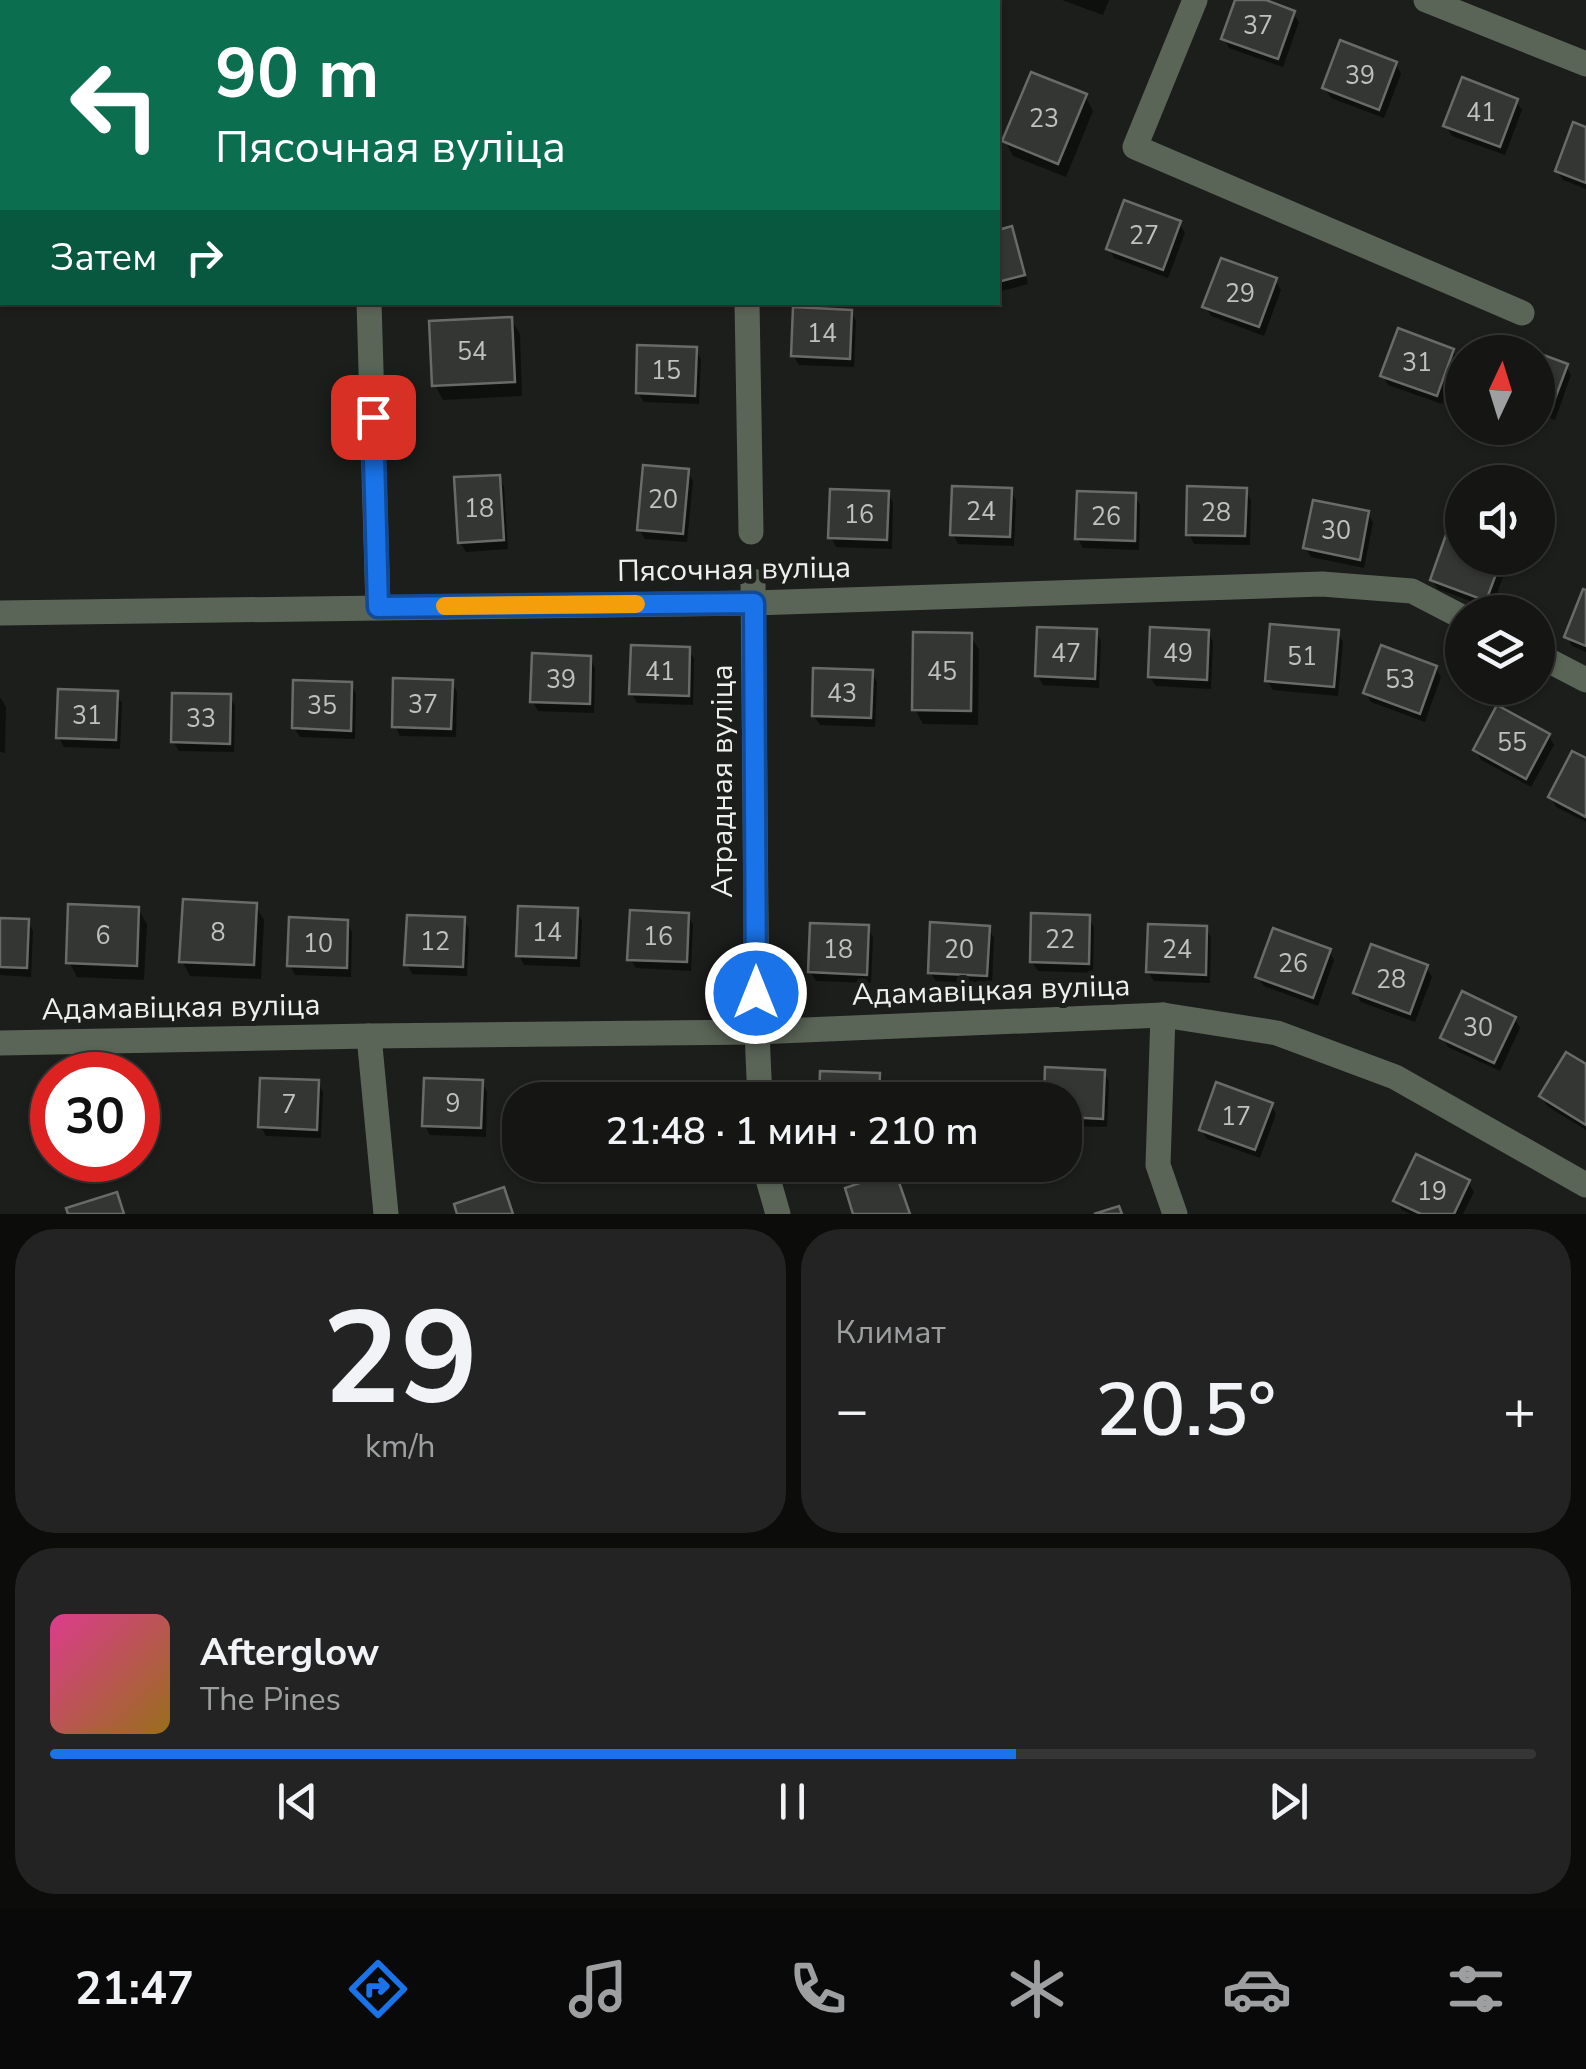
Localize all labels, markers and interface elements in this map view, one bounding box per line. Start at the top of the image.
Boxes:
house number: 37 [1243,9,1273,43]
text: 90 m [215,26,379,122]
icon: left [50,40,180,170]
house number: 39 [1345,59,1375,93]
house number: 41 [1466,96,1496,130]
house number: 23 [1029,102,1059,136]
text: Пясочная вуліца [215,117,566,178]
house number: 27 [1129,219,1159,253]
icon: right [177,230,232,285]
text: Затем [50,232,157,283]
house number: 29 [1225,277,1255,311]
house number: 14 [807,317,837,351]
house number: 54 [457,335,487,369]
north arrow [1445,335,1555,445]
map controls [1445,335,1555,705]
house number: 31 [1402,346,1432,380]
house number: 15 [651,354,681,388]
pin [331,375,416,460]
icon: arrive [346,390,401,445]
button: sound [1445,465,1555,575]
house number: 20 [648,483,678,517]
house number: 18 [464,492,494,526]
house number: 24 [966,495,996,529]
house number: 28 [1201,496,1231,530]
house number: 16 [844,498,874,532]
house number: 26 [1091,500,1121,534]
house number: 30 [1321,514,1351,548]
street label: Пясочная вуліца [617,547,851,592]
button: layers [1445,595,1555,705]
house number: 47 [1051,637,1081,671]
house number: 49 [1163,637,1193,671]
house number: 51 [1287,640,1317,674]
house number: 41 [645,655,675,689]
house number: 45 [927,655,957,689]
house number: 39 [546,663,576,697]
house number: 53 [1385,663,1415,697]
street label: Атрадная вуліца [702,664,743,898]
house number: 43 [827,677,857,711]
house number: 37 [408,688,438,722]
house number: 35 [307,689,337,723]
house number: 31 [72,699,102,733]
house number: 33 [186,702,216,736]
house number: 55 [1497,726,1527,760]
house number: 8 [210,916,226,950]
house number: 14 [532,916,562,950]
house number: 6 [95,919,111,953]
house number: 16 [643,920,673,954]
house number: 22 [1045,923,1075,957]
house number: 12 [420,925,450,959]
house number: 10 [303,927,333,961]
house number: 18 [823,933,853,967]
house number: 20 [944,933,974,967]
house number: 24 [1162,933,1192,967]
position arrow [704,941,808,1045]
house number: 26 [1278,947,1308,981]
house number: 28 [1376,963,1406,997]
street label: Адамавіцкая вуліца [851,965,1131,1016]
street label: Адамавіцкая вуліца [41,985,321,1030]
house number: 30 [1463,1011,1493,1045]
speed limit sign: 30 [30,1052,160,1182]
house number: 9 [445,1087,461,1121]
house number: 7 [281,1088,297,1122]
house number: 17 [1221,1100,1251,1134]
text: 21:48 · 1 мин · 210 m [606,1106,978,1157]
house number: 19 [1417,1175,1447,1209]
text: 29 [322,1271,478,1448]
text: Климат [836,1311,946,1354]
text: 20.5° [1095,1359,1276,1461]
text: − [836,1373,869,1448]
text: + [1503,1373,1536,1448]
text: km/h [365,1425,436,1468]
text: Afterglow [200,1627,379,1678]
text: The Pines [200,1678,341,1721]
icon: previous [270,1774,325,1829]
icon: pause [765,1774,820,1829]
icon: next [1261,1774,1316,1829]
icon: directions [343,1954,413,2024]
icon: music [563,1954,633,2024]
icon: phone [783,1954,853,2024]
icon: climate [1002,1954,1072,2024]
icon: car [1222,1954,1292,2024]
icon: filters [1441,1954,1511,2024]
text: 21:47 [75,1959,194,2020]

